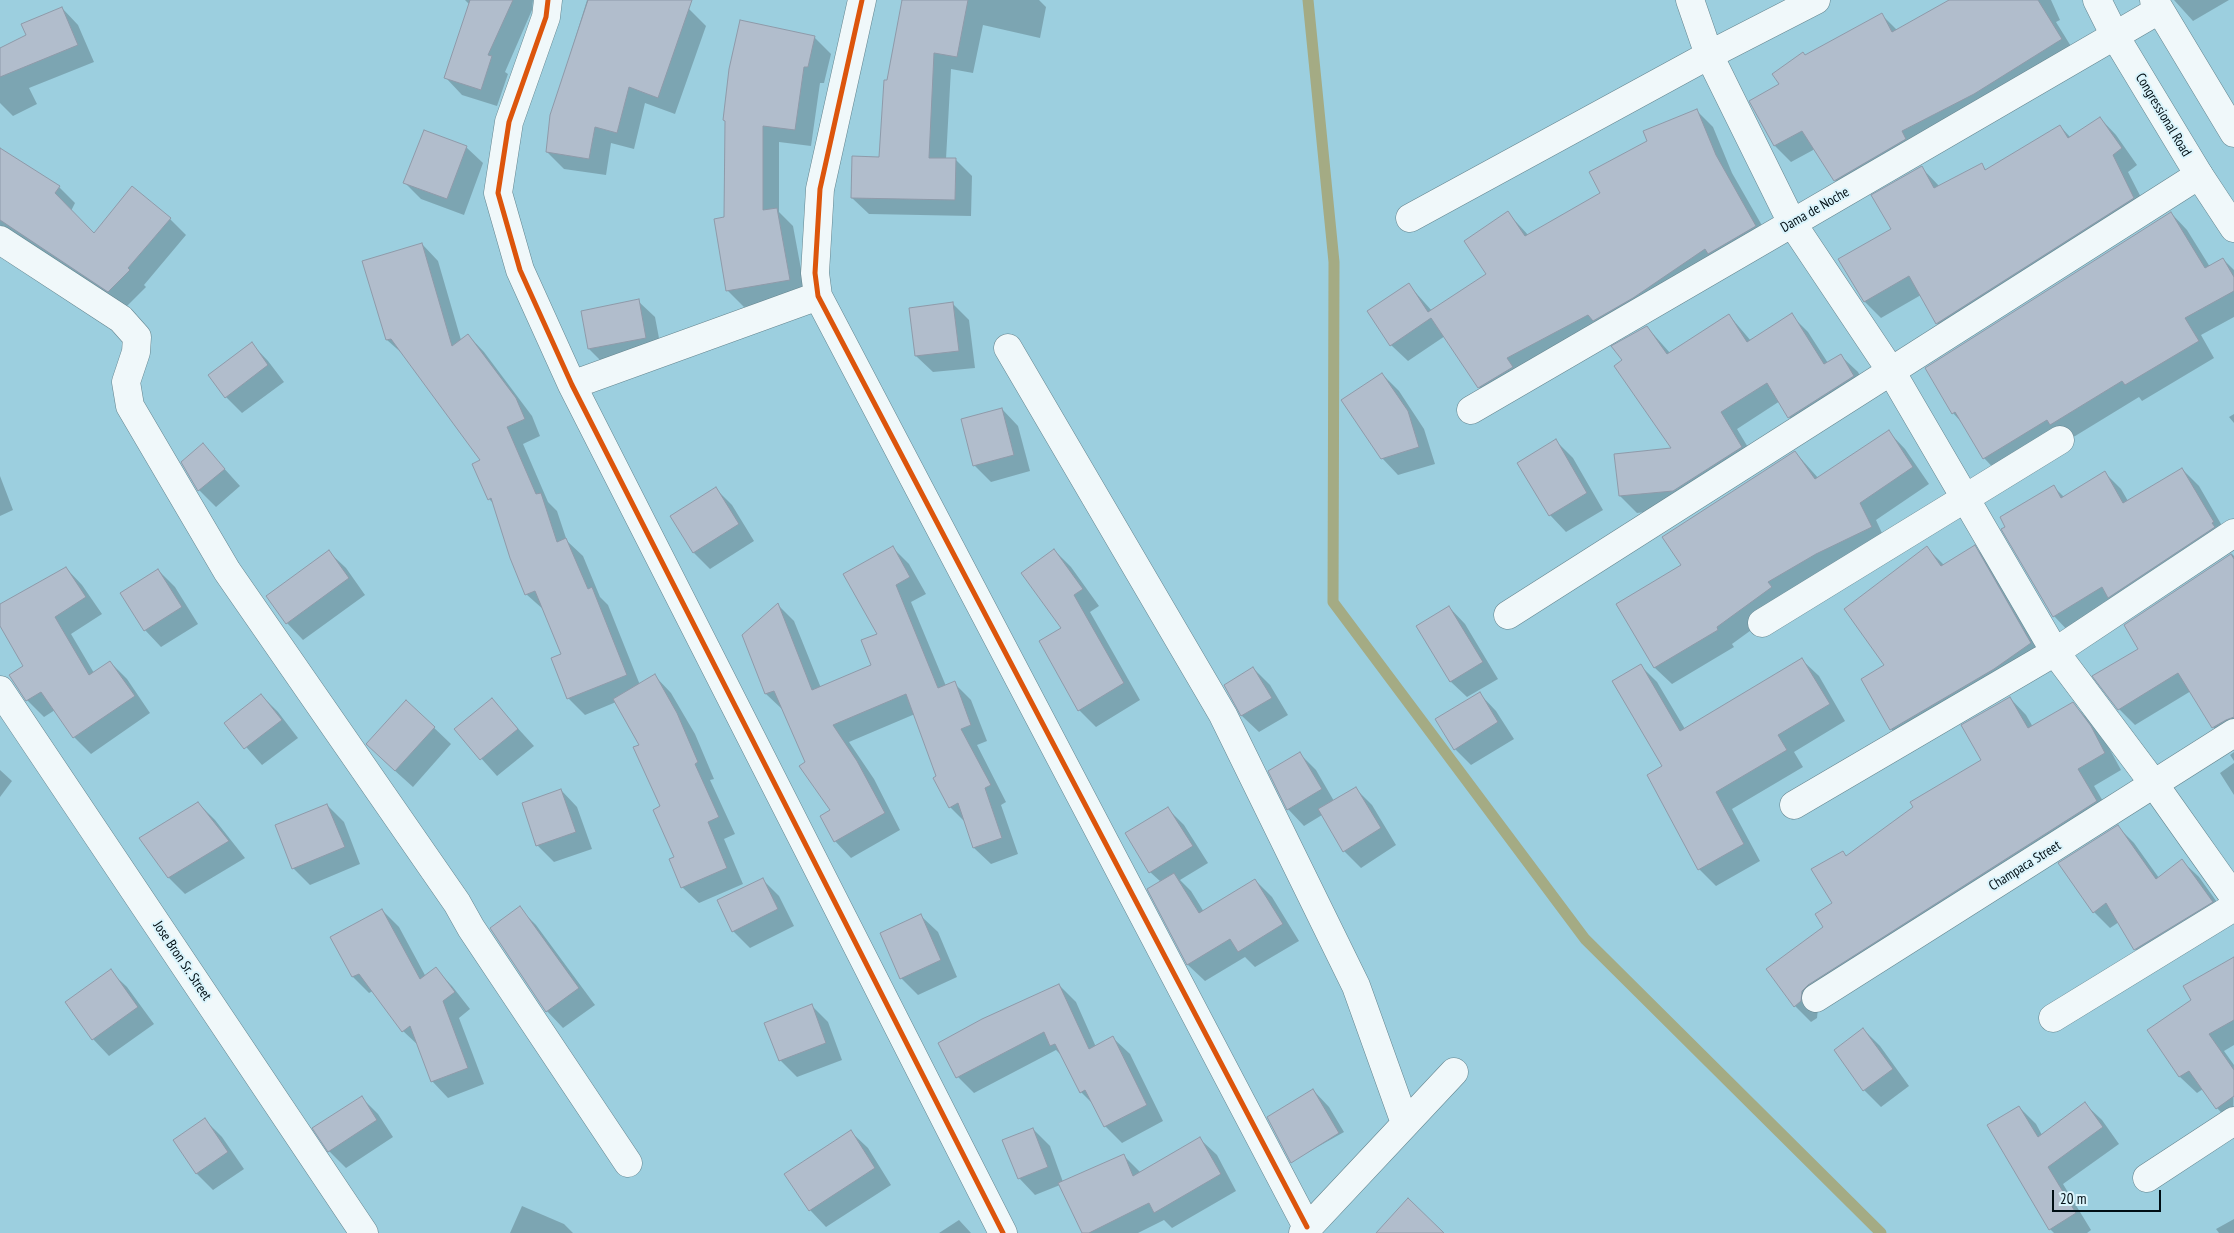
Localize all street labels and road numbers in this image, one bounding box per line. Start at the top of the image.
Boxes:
street label: Congressional Road [2132,70,2194,160]
street label: Dama de Noche [1778,184,1852,236]
street label: Champaca Street [1986,837,2064,895]
street label: Jose Bron Sr. Street [149,918,215,1004]

